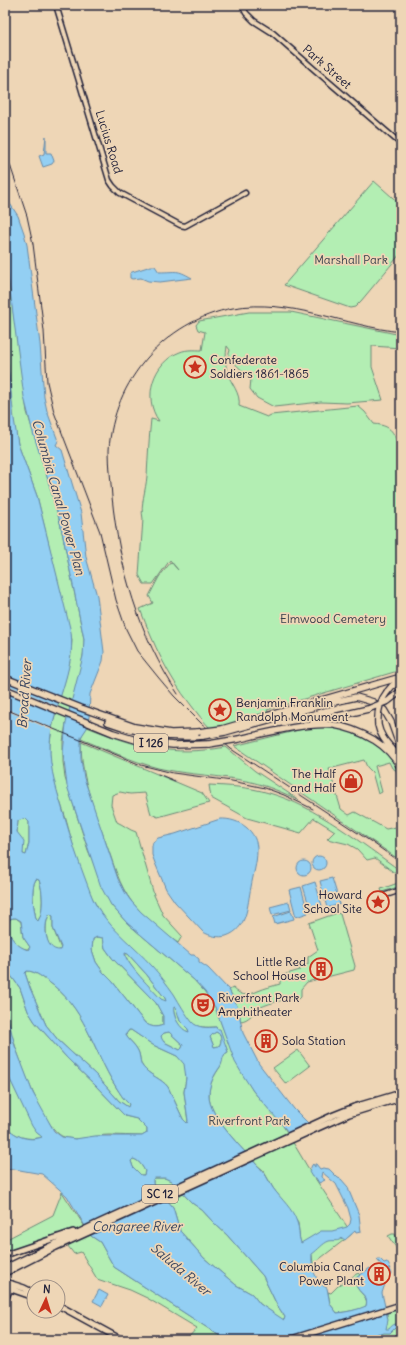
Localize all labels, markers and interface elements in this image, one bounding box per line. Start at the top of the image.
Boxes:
street label: Park Street [300,41,355,92]
street label: Lucius Road [93,108,126,175]
park label: Marshall Park [314,252,388,267]
place label: Confederate Soldiers 1861-1865 [210,352,309,381]
place icon: Confederate Soldiers 1861-1865 [182,354,208,380]
water label: Columbia Canal Power Plan [28,417,89,577]
park label: Elmwood Cemetery [280,611,386,626]
water label: Broad River [14,657,35,729]
place label: Benjamin Franklin Randolph Monument [236,695,349,724]
place icon: Benjamin Franklin Randolph Monument [207,697,233,723]
road number: I 126 [134,734,168,752]
place label: The Half and Half [290,766,337,795]
shop icon: The Half and Half [338,768,364,794]
place label: Howard School Site [304,887,362,916]
place icon: Howard School Site [365,889,391,915]
place label: Little Red School House [233,954,306,983]
building icon: Little Red School House [308,956,334,982]
place label: Riverfront Park Amphitheater [218,990,300,1019]
theatre icon: Riverfront Park Amphitheater [190,992,216,1018]
building icon: Sola Station [253,1028,279,1054]
place label: Sola Station [282,1033,346,1048]
park label: Riverfront Park [208,1113,290,1128]
road number: SC 12 [142,1185,178,1203]
water label: Congaree River [92,1218,184,1235]
water label: Saluda River [147,1239,215,1300]
place label: Columbia Canal Power Plant [279,1259,364,1288]
building icon: Columbia Canal Power Plant [366,1261,392,1287]
north arrow [26,1279,66,1319]
text: N [42,1282,51,1296]

